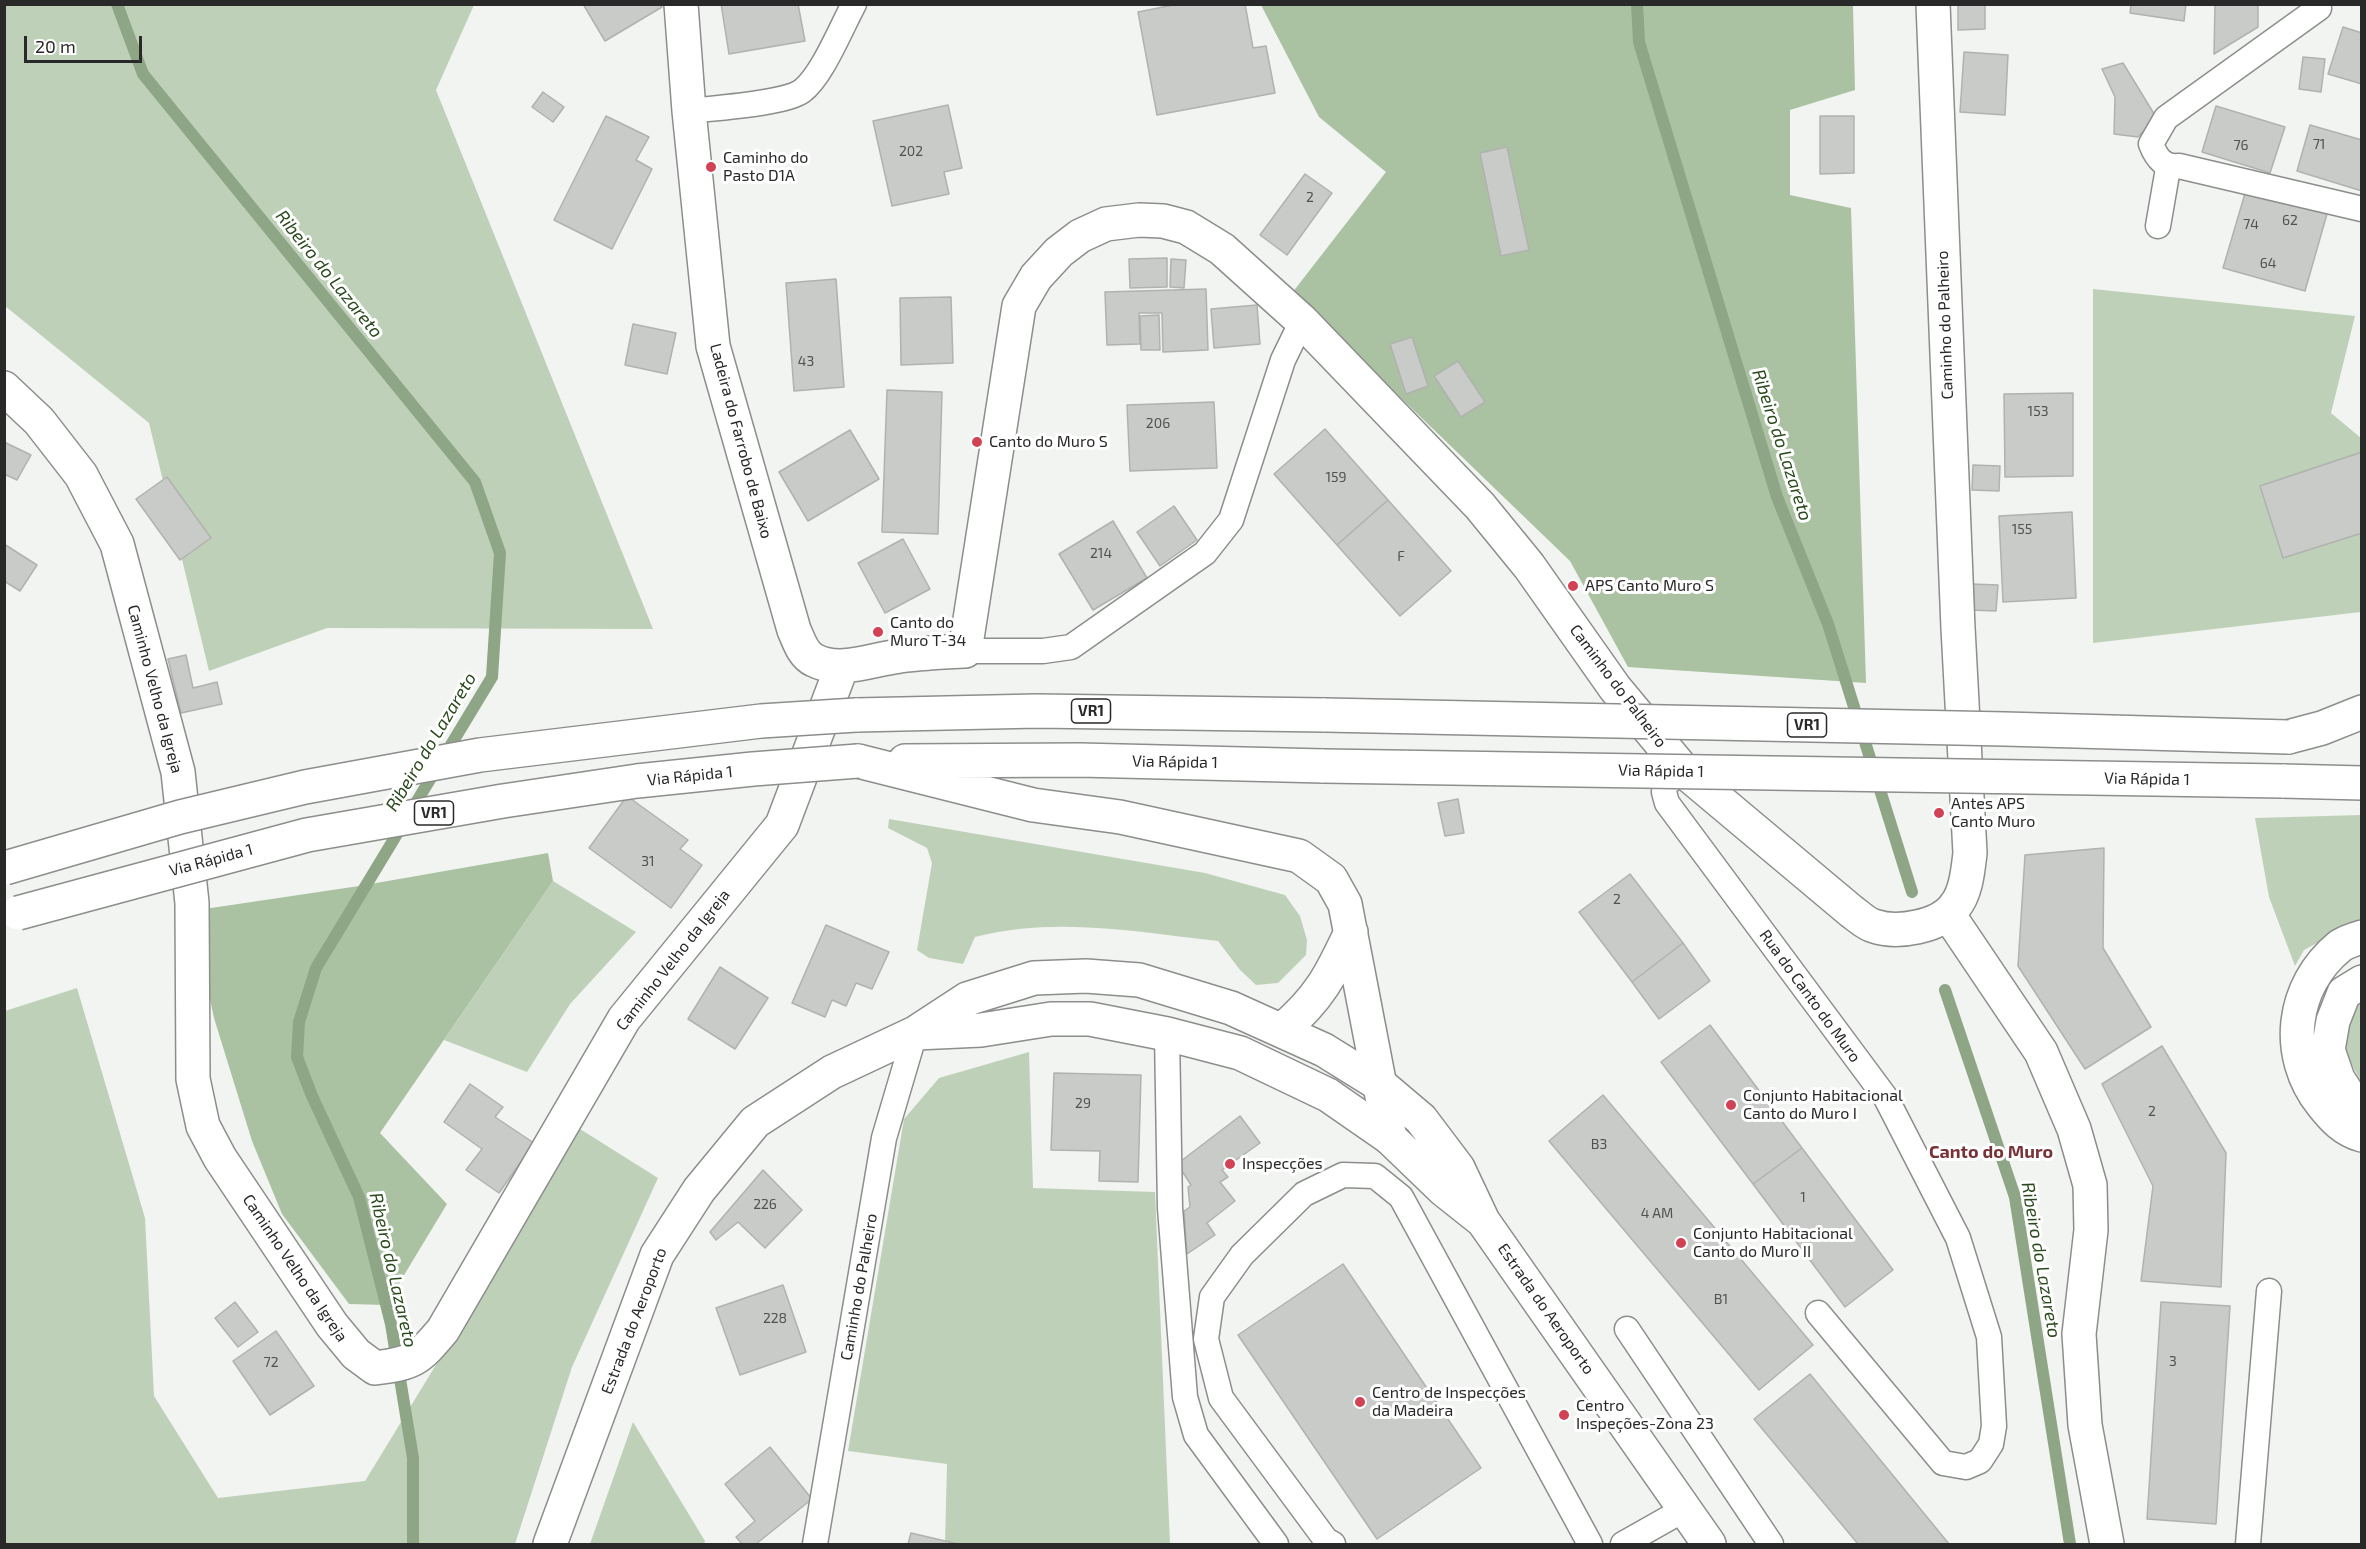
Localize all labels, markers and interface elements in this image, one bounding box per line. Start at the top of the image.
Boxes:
scale bar [27,24,146,62]
text: 20 m [35,35,76,57]
house number: 71 [2313,136,2325,152]
house number: 76 [2233,137,2249,153]
house number: 202 [899,143,923,159]
place label: Caminho do Pasto D1A [723,148,808,186]
marker: Caminho do Pasto D1A [704,160,718,174]
house number: 2 [1306,189,1314,205]
water label: Ribeiro do Lazareto [271,206,387,342]
house number: 62 [2282,212,2298,228]
house number: 74 [2243,216,2259,232]
street label: Caminho do Palheiro [1933,250,1957,400]
house number: 64 [2260,255,2276,271]
street label: Ladeira do Farrobo de Baixo [706,341,776,541]
house number: 43 [798,353,814,369]
water label: Ribeiro do Lazareto [1747,367,1817,523]
house number: 153 [2028,403,2048,419]
house number: 206 [1146,415,1170,431]
place label: Canto do Muro S [989,432,1108,452]
marker: Canto do Muro S [970,435,984,449]
house number: 159 [1325,469,1347,485]
house number: 155 [2012,521,2032,537]
house number: 214 [1090,545,1112,561]
house number: F [1397,548,1405,564]
place label: APS Canto Muro S [1585,576,1714,596]
marker: APS Canto Muro S [1566,579,1580,593]
street label: Caminho Velho da Igreja [123,603,187,775]
place label: Canto do Muro T-34 [890,613,966,651]
street label: Caminho do Palheiro [1565,621,1671,751]
marker: Canto do Muro T-34 [871,625,885,639]
water label: Ribeiro do Lazareto [381,669,481,815]
road number: VR1 [1072,699,1110,723]
road number: VR1 [1788,713,1826,737]
street label: Via Rápida 1 [1132,752,1218,772]
street label: Via Rápida 1 [1618,761,1704,781]
street label: Via Rápida 1 [646,762,734,790]
street label: Via Rápida 1 [2104,769,2190,789]
place label: Antes APS Canto Muro [1951,794,2035,832]
road number: VR1 [414,801,454,825]
marker: Antes APS Canto Muro [1932,806,1946,820]
street label: Via Rápida 1 [167,840,255,880]
house number: 31 [641,853,655,869]
street label: Caminho Velho da Igreja [612,886,734,1034]
house number: 2 [1613,891,1621,907]
street label: Rua do Canto do Muro [1755,926,1865,1066]
place label: Conjunto Habitacional Canto do Muro I [1743,1086,1903,1124]
house number: 29 [1075,1095,1091,1111]
marker: Conjunto Habitacional Canto do Muro I [1724,1098,1738,1112]
house number: 2 [2148,1103,2156,1119]
house number: B3 [1591,1136,1607,1152]
district label: Canto do Muro [1929,1141,2053,1163]
place label: Inspecções [1242,1154,1323,1174]
marker: Inspecções [1223,1157,1237,1171]
water label: Ribeiro do Lazareto [2017,1180,2065,1340]
house number: 1 [1800,1189,1806,1205]
street label: Caminho Velho da Igreja [238,1191,352,1345]
water label: Ribeiro do Lazareto [365,1191,421,1349]
house number: 226 [753,1196,777,1212]
house number: 4 AM [1641,1205,1673,1221]
street label: Caminho do Palheiro [837,1212,881,1362]
place label: Conjunto Habitacional Canto do Muro II [1693,1224,1853,1262]
marker: Conjunto Habitacional Canto do Muro II [1674,1236,1688,1250]
street label: Estrada do Aeroporto [1494,1240,1598,1378]
street label: Estrada do Aeroporto [597,1245,671,1397]
house number: B1 [1714,1291,1728,1307]
house number: 228 [763,1310,787,1326]
house number: 3 [2169,1353,2177,1369]
house number: 72 [263,1354,279,1370]
place label: Centro de Inspecções da Madeira [1372,1383,1526,1421]
marker: Centro de Inspecções da Madeira [1353,1395,1367,1409]
place label: Centro Inspeções-Zona 23 [1576,1396,1714,1434]
marker: Centro Inspeções-Zona 23 [1557,1408,1571,1422]

